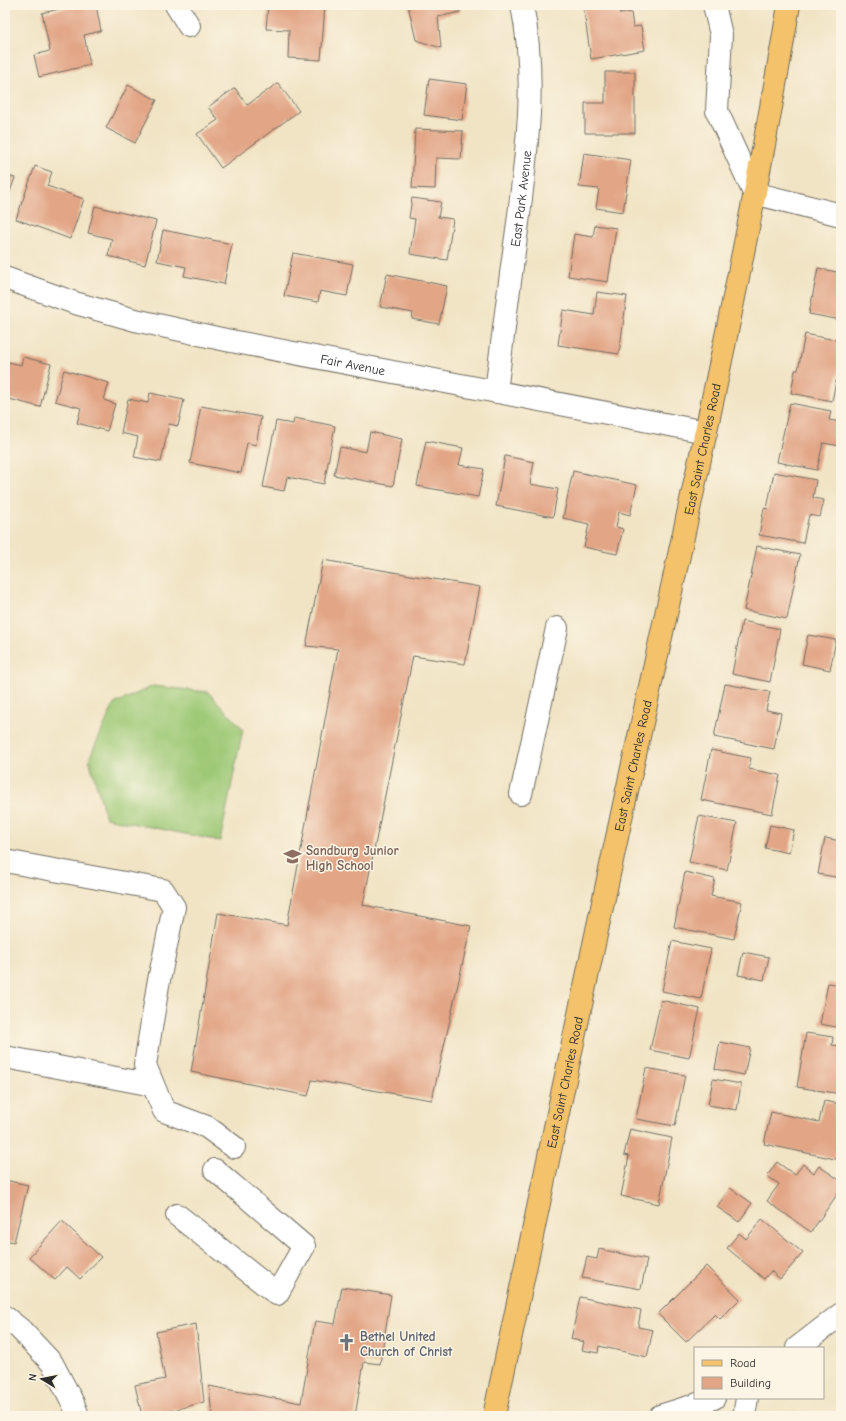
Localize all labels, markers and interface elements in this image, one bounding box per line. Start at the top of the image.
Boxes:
street label: East Park Avenue [507,149,534,248]
street label: Fair Avenue [319,351,387,378]
street label: East Saint Charles Road [681,382,723,516]
street label: East Saint Charles Road [611,698,654,833]
place label: Sandburg Junior High School [306,843,400,873]
school or university icon: Sandburg Junior High School [283,847,303,867]
street label: East Saint Charles Road [543,1015,586,1150]
place label: Bethel United Church of Christ [360,1329,453,1359]
church icon: Bethel United Church of Christ [337,1333,357,1353]
legend [694,1347,824,1399]
text: Road [730,1356,756,1370]
north arrow [22,1359,62,1399]
text: N [26,1373,40,1382]
text: Building [730,1376,771,1390]

